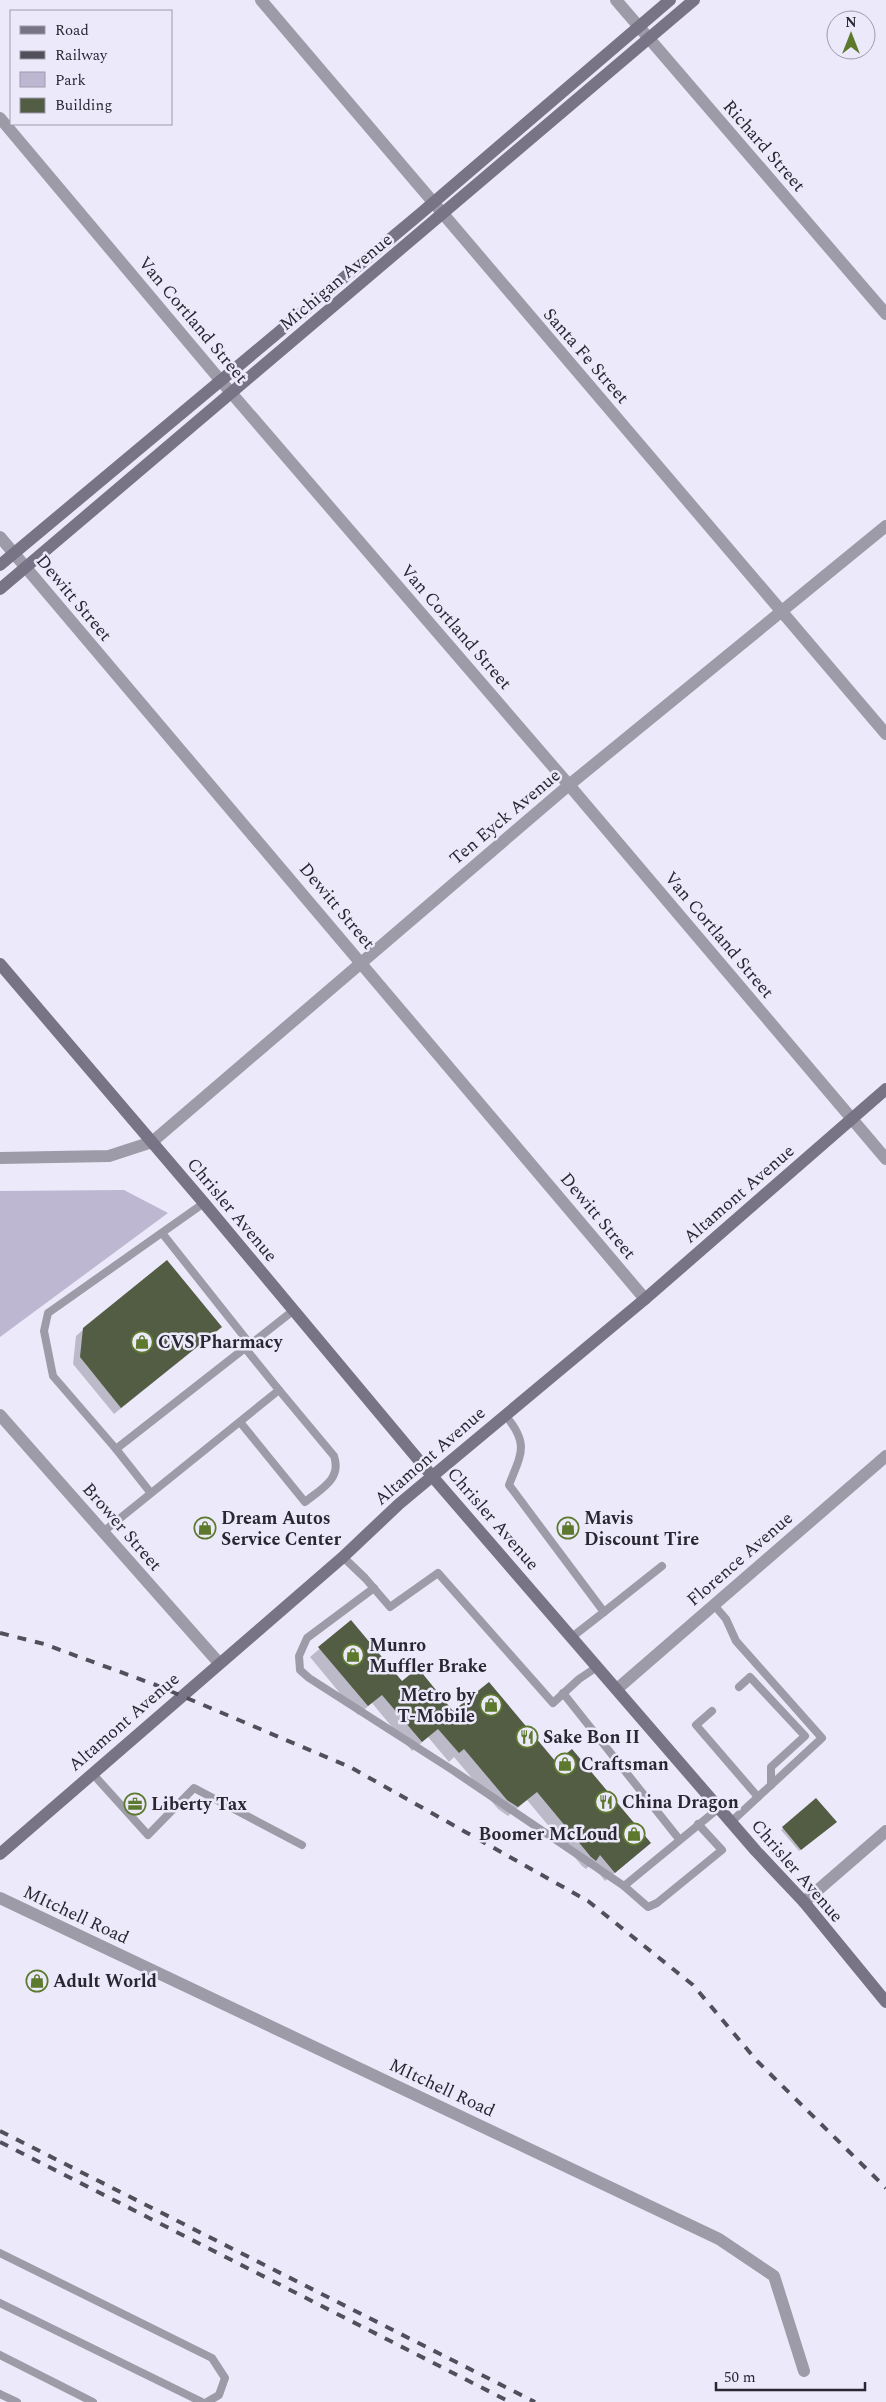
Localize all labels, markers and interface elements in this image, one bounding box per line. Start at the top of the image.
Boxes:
legend [10,10,172,125]
north arrow [826,10,876,60]
text: N [845,12,857,33]
text: Road [55,19,89,42]
text: Railway [55,44,108,67]
text: Park [55,69,86,92]
text: Building [55,94,112,117]
street label: Richard Street [716,94,812,198]
street label: Michigan Avenue [274,227,398,337]
street label: Van Cortland Street [132,250,254,390]
street label: Santa Fe Street [537,302,635,410]
street label: Dewitt Street [29,549,119,647]
street label: Van Cortland Street [394,558,518,696]
street label: Ten Eyck Avenue [444,762,566,872]
street label: Dewitt Street [292,857,382,955]
street label: Van Cortland Street [658,865,780,1005]
street label: Altamont Avenue [677,1138,801,1250]
street label: Chrisler Avenue [180,1152,284,1268]
street label: Dewitt Street [553,1167,643,1265]
place label: CVS Pharmacy [158,1329,284,1356]
shop icon: CVS Pharmacy [130,1330,154,1354]
street label: Altamont Avenue [368,1400,492,1512]
street label: Chrisler Avenue [440,1461,546,1577]
street label: Brower Street [76,1477,168,1577]
place label: Dream Autos Service Center [221,1505,341,1553]
place label: Mavis Discount Tire [584,1505,699,1553]
street label: Florence Avenue [681,1505,799,1613]
shop icon: Dream Autos Service Center [193,1516,217,1540]
shop icon: Mavis Discount Tire [556,1516,580,1540]
place label: Munro Muffler Brake [369,1632,487,1680]
shop icon: Munro Muffler Brake [341,1643,365,1667]
street label: Altamont Avenue [62,1666,186,1778]
place label: Metro by T-Mobile [397,1682,476,1730]
shop icon: Metro by T-Mobile [479,1693,503,1717]
place label: Sake Bon II [543,1724,640,1751]
restaurant icon: Sake Bon II [515,1725,539,1749]
place label: Craftsman [581,1751,669,1778]
shop icon: Craftsman [553,1752,577,1776]
place label: China Dragon [622,1789,739,1816]
restaurant icon: China Dragon [594,1790,618,1814]
place label: Liberty Tax [151,1791,247,1818]
office icon: Liberty Tax [123,1792,147,1816]
street label: Chrisler Avenue [744,1813,850,1929]
place label: Boomer McLoud [479,1821,619,1848]
shop icon: Boomer McLoud [622,1822,646,1846]
street label: MItchell Road [19,1879,133,1951]
place label: Adult World [53,1968,158,1995]
shop icon: Adult World [25,1969,49,1993]
street label: MItchell Road [385,2052,499,2124]
scale bar [716,2360,865,2392]
text: 50 m [724,2366,756,2389]

